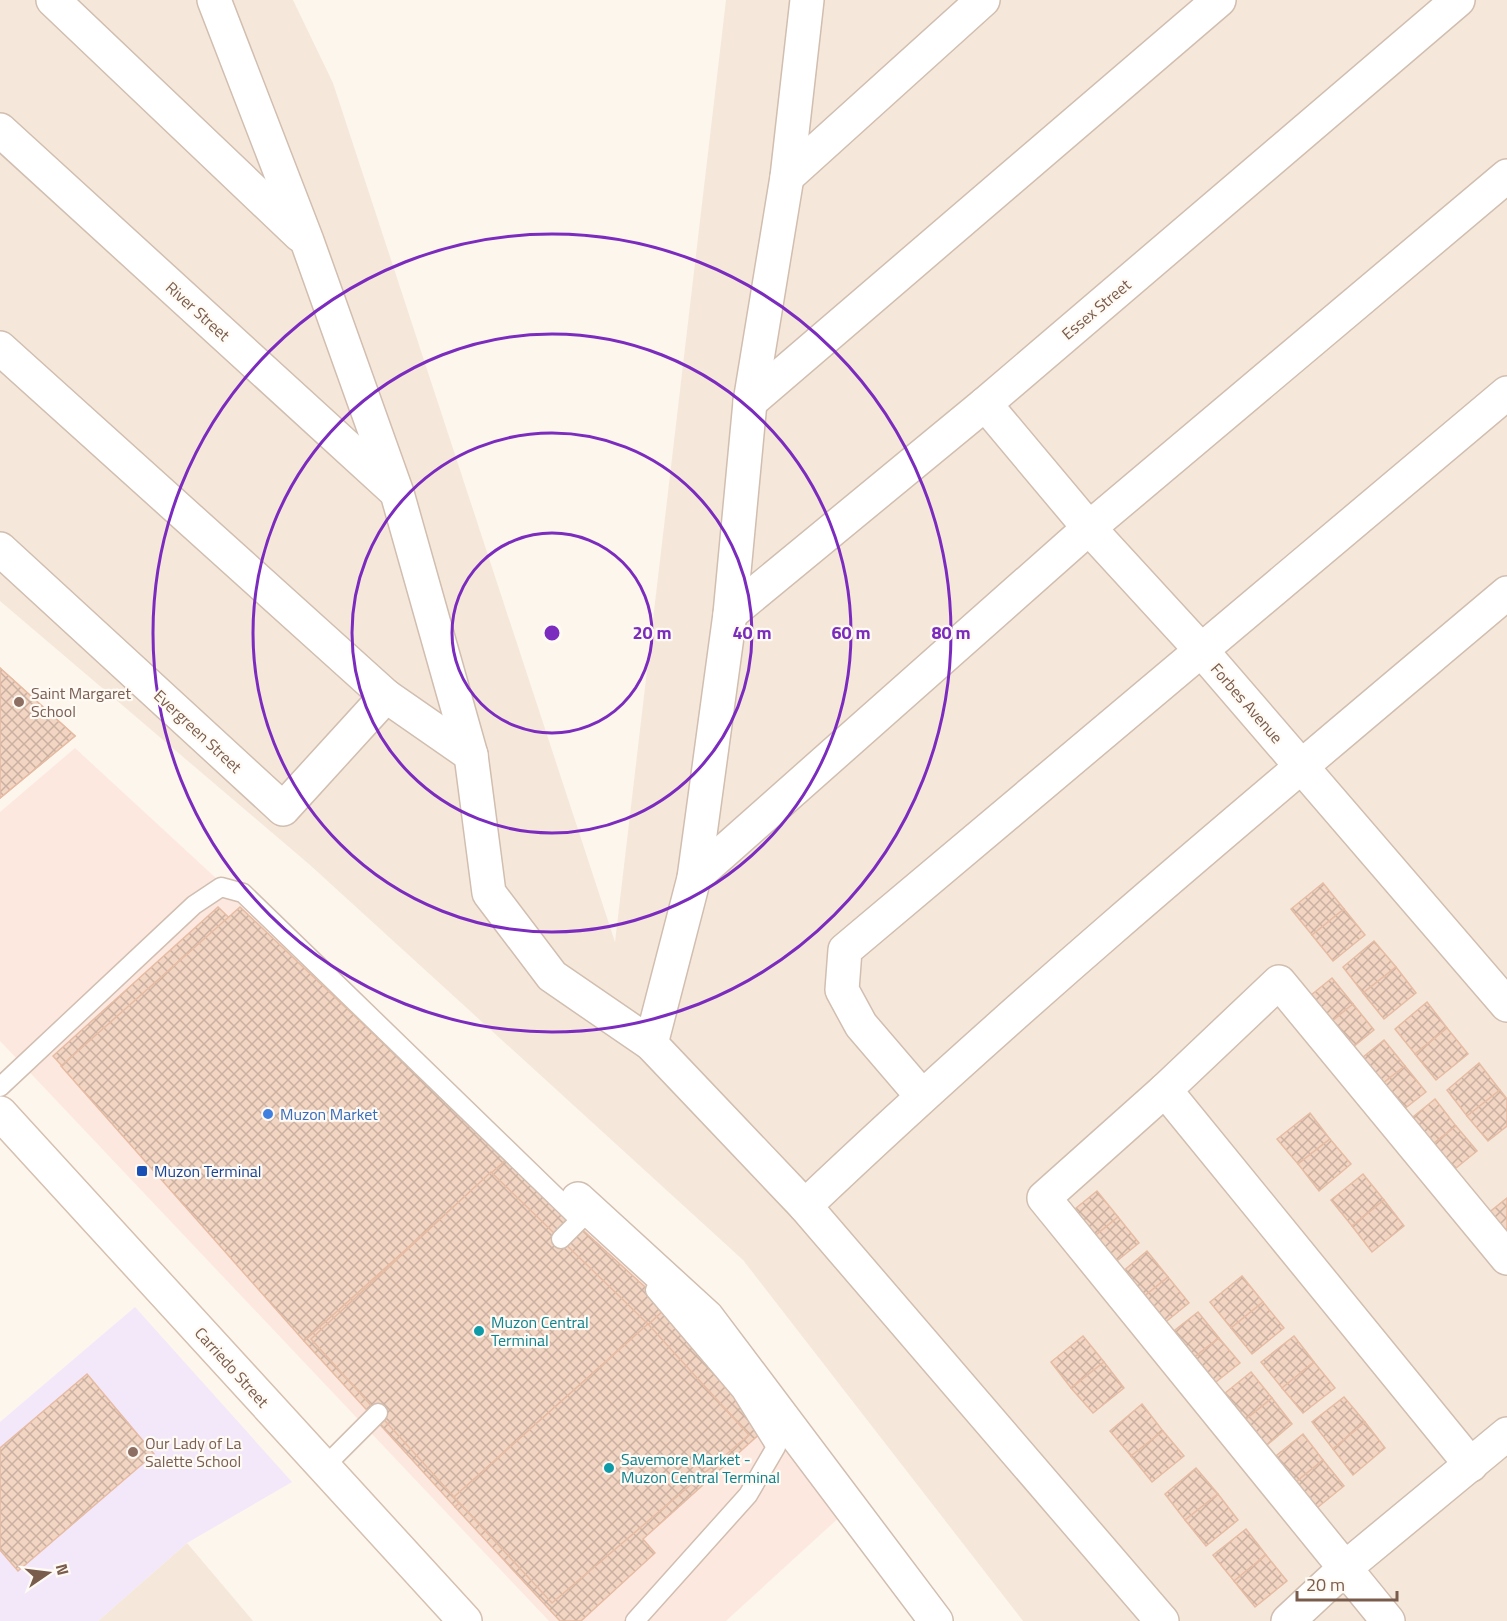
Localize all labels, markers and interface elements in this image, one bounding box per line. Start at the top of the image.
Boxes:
street label: Essex Street [1056,273,1136,345]
street label: River Street [161,276,236,347]
text: 20 m [632,619,672,646]
text: 40 m [732,619,772,646]
text: 60 m [831,619,871,646]
text: 80 m [931,619,971,646]
centre of rings [542,623,562,643]
street label: Forbes Avenue [1205,658,1289,748]
place label: Saint Margaret School [31,681,131,723]
street label: Evergreen Street [149,684,248,779]
marker: Saint Margaret School [12,695,26,709]
place label: Muzon Market [280,1102,378,1126]
marker: Muzon Market [261,1107,275,1121]
place label: Muzon Terminal [154,1159,262,1183]
marker: Muzon Terminal [135,1164,149,1178]
place label: Muzon Central Terminal [491,1310,589,1352]
street label: Carriedo Street [189,1321,275,1413]
marker: Muzon Central Terminal [472,1324,486,1338]
place label: Our Lady of La Salette School [145,1431,241,1473]
marker: Our Lady of La Salette School [126,1445,140,1459]
place label: Savemore Market - Muzon Central Terminal [621,1447,780,1489]
marker: Savemore Market - Muzon Central Terminal [602,1461,616,1475]
north arrow [18,1543,78,1603]
text: N [50,1561,76,1578]
scale bar [1297,1564,1398,1602]
text: 20 m [1306,1571,1345,1598]

